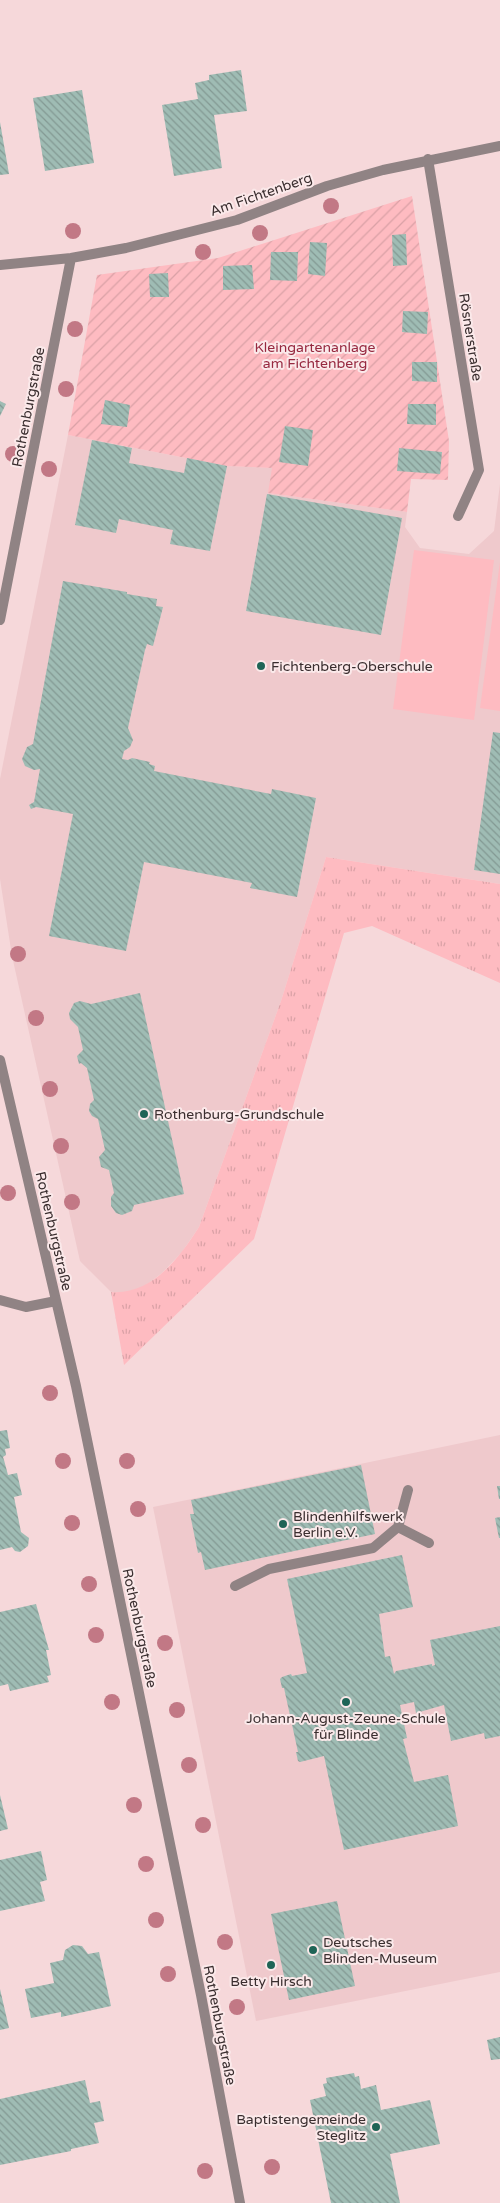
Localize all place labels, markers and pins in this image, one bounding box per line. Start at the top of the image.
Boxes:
place label: Fichtenberg-Oberschule [271,658,433,675]
marker: Fichtenberg-Oberschule [255,660,267,672]
place label: Rothenburg-Grundschule [154,1106,324,1123]
marker: Rothenburg-Grundschule [138,1108,150,1120]
place label: Blindenhilfswerk Berlin e.V. [293,1508,403,1541]
marker: Blindenhilfswerk Berlin e.V. [277,1518,289,1530]
marker: Johann-August-Zeune-Schule für Blinde [340,1696,352,1708]
place label: Johann-August-Zeune-Schule für Blinde [246,1710,446,1743]
place label: Deutsches Blinden-Museum [323,1934,437,1967]
marker: Deutsches Blinden-Museum [307,1944,319,1956]
marker: Betty Hirsch [265,1959,277,1971]
place label: Betty Hirsch [230,1973,312,1990]
place label: Baptistengemeinde Steglitz [236,2111,366,2144]
marker: Baptistengemeinde Steglitz [370,2121,382,2133]

